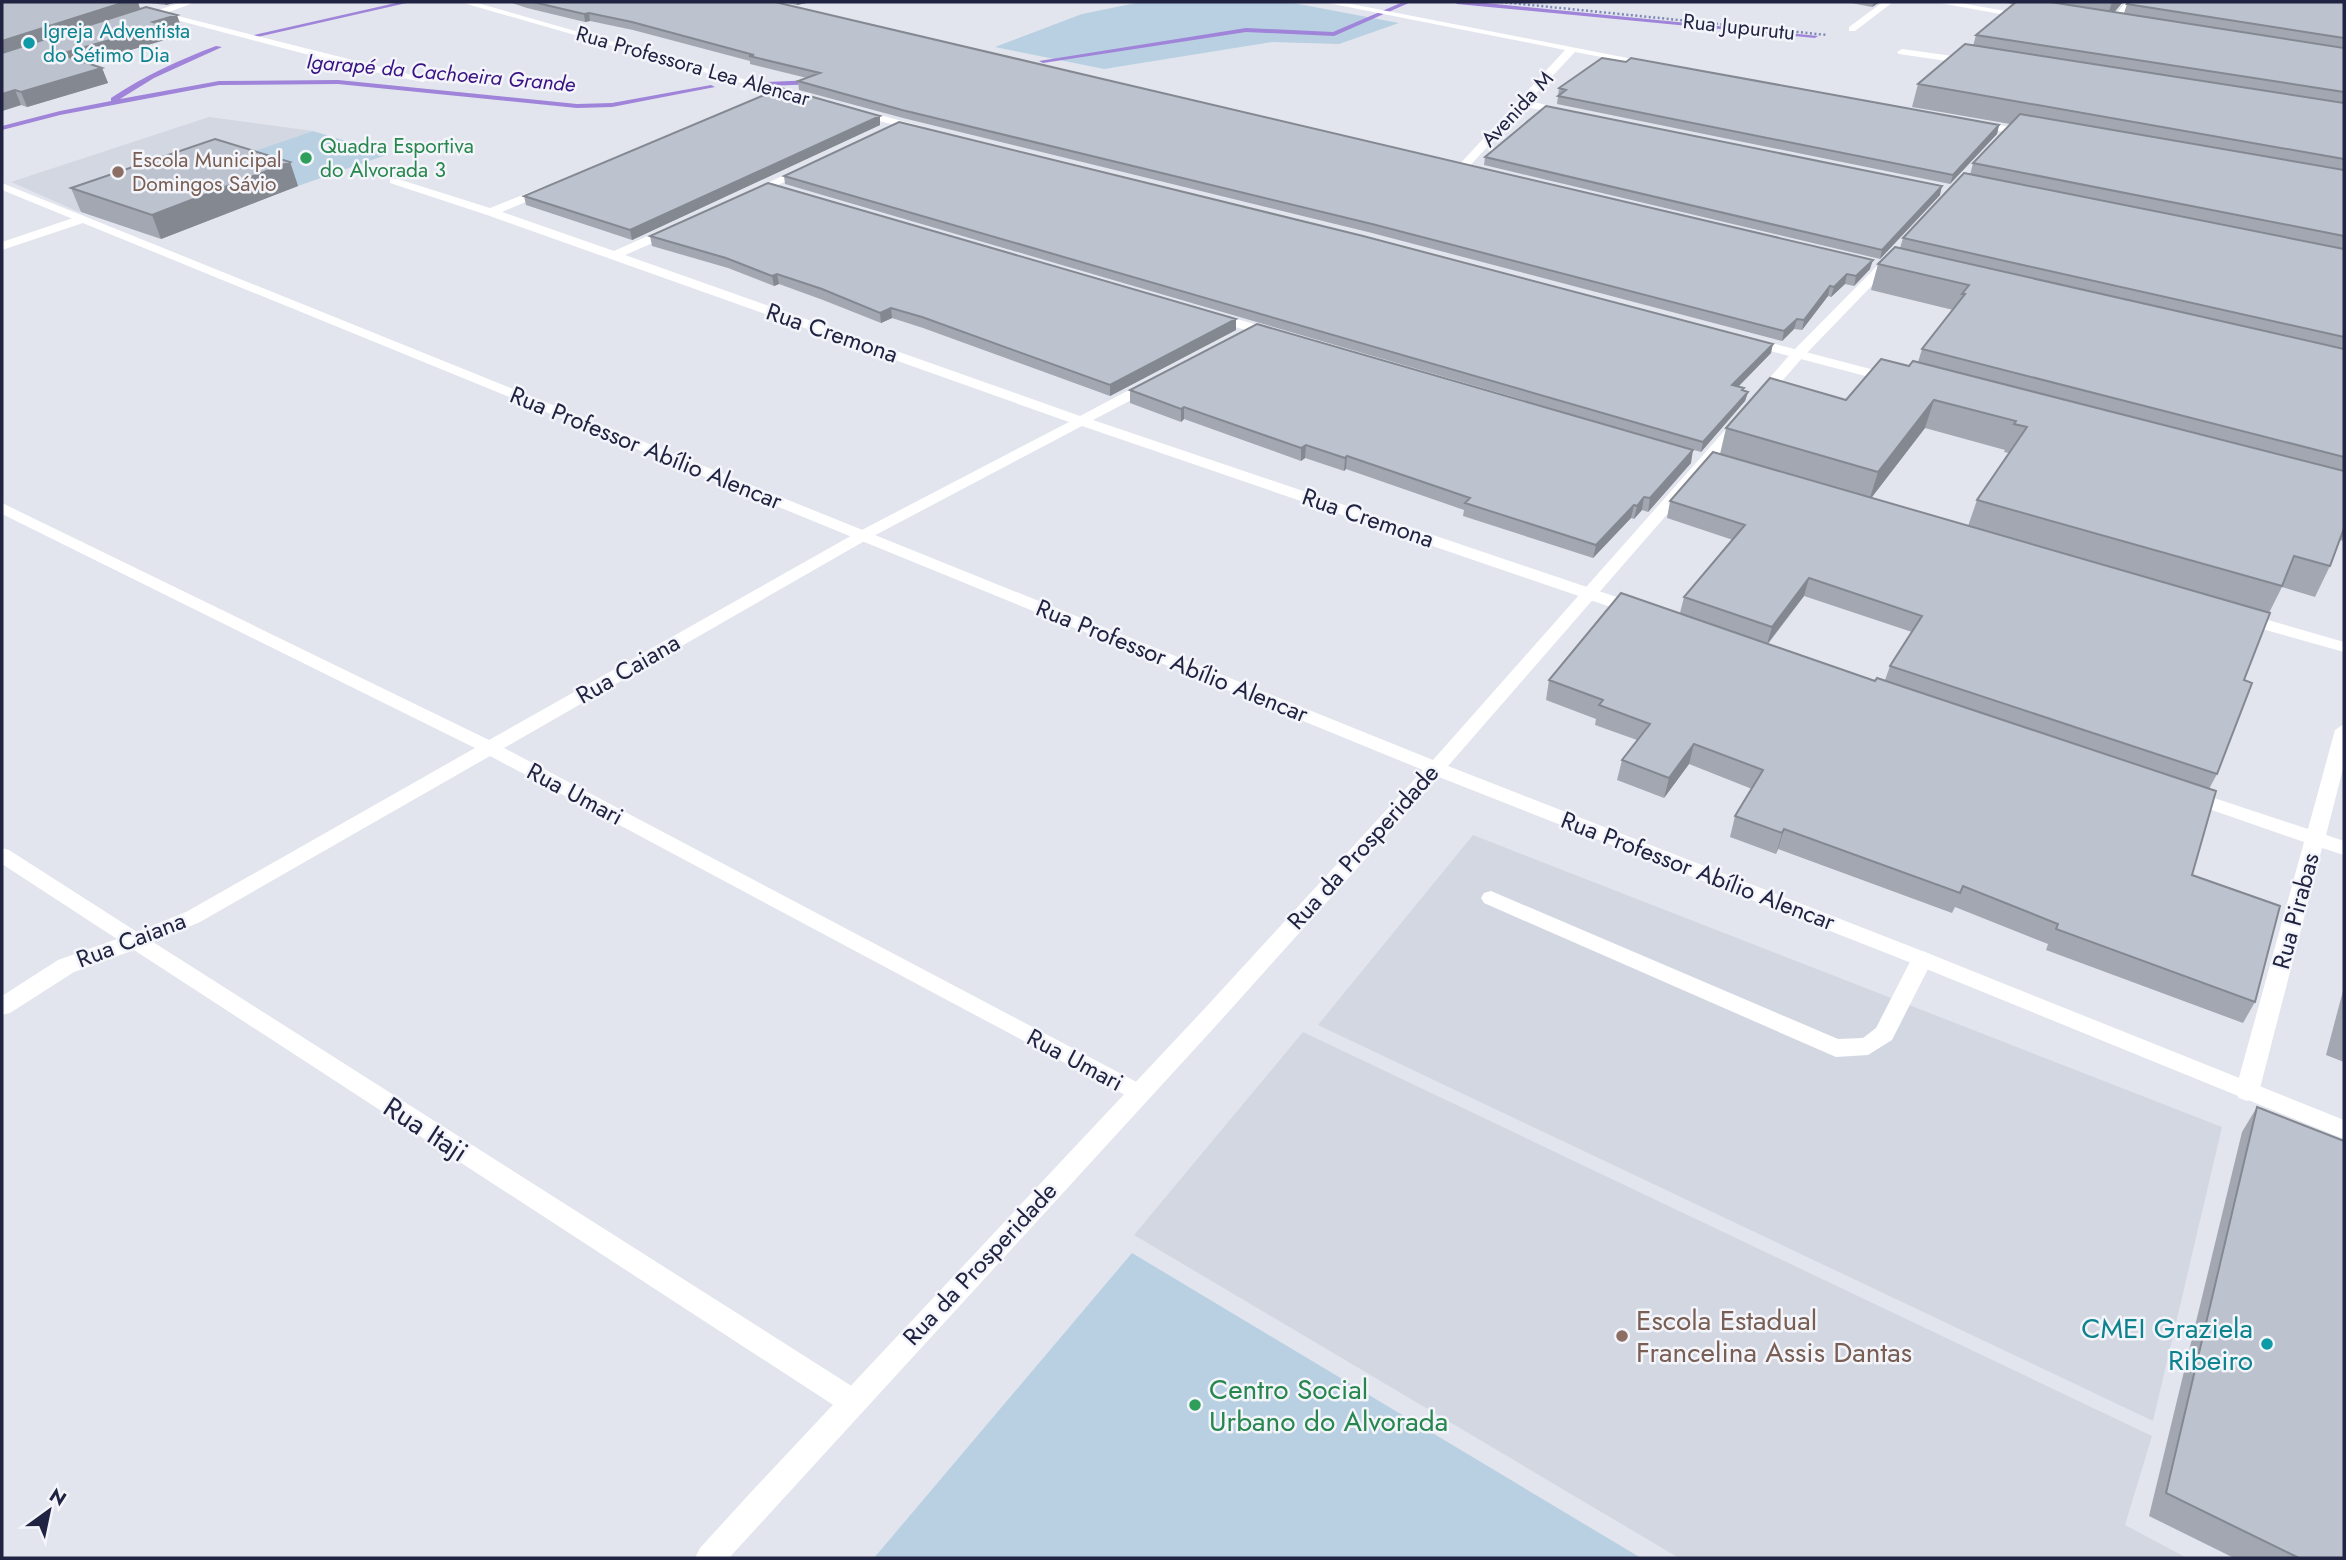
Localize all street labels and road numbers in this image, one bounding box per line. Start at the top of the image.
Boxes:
street label: Rua Jupurutu [1681,6,1797,48]
street label: Rua Professora Lea Alencar [573,18,814,114]
street label: Avenida M [1474,64,1560,154]
street label: Rua Cremona [761,294,903,371]
street label: Rua Professor Abílio Alencar [505,377,788,519]
street label: Rua Cremona [1297,479,1439,556]
street label: Rua Professor Abílio Alencar [1031,590,1314,732]
street label: Rua Caiana [569,625,686,712]
street label: Rua Umari [521,754,630,834]
street label: Rua da Prosperidade [1279,756,1447,937]
street label: Rua Professor Abílio Alencar [1556,802,1841,939]
street label: Rua Pirabas [2263,849,2328,973]
street label: Rua Caiana [71,903,191,976]
street label: Rua Umari [1021,1020,1130,1100]
street label: Rua Itaji [375,1087,476,1172]
street label: Rua da Prosperidade [894,1174,1065,1353]

